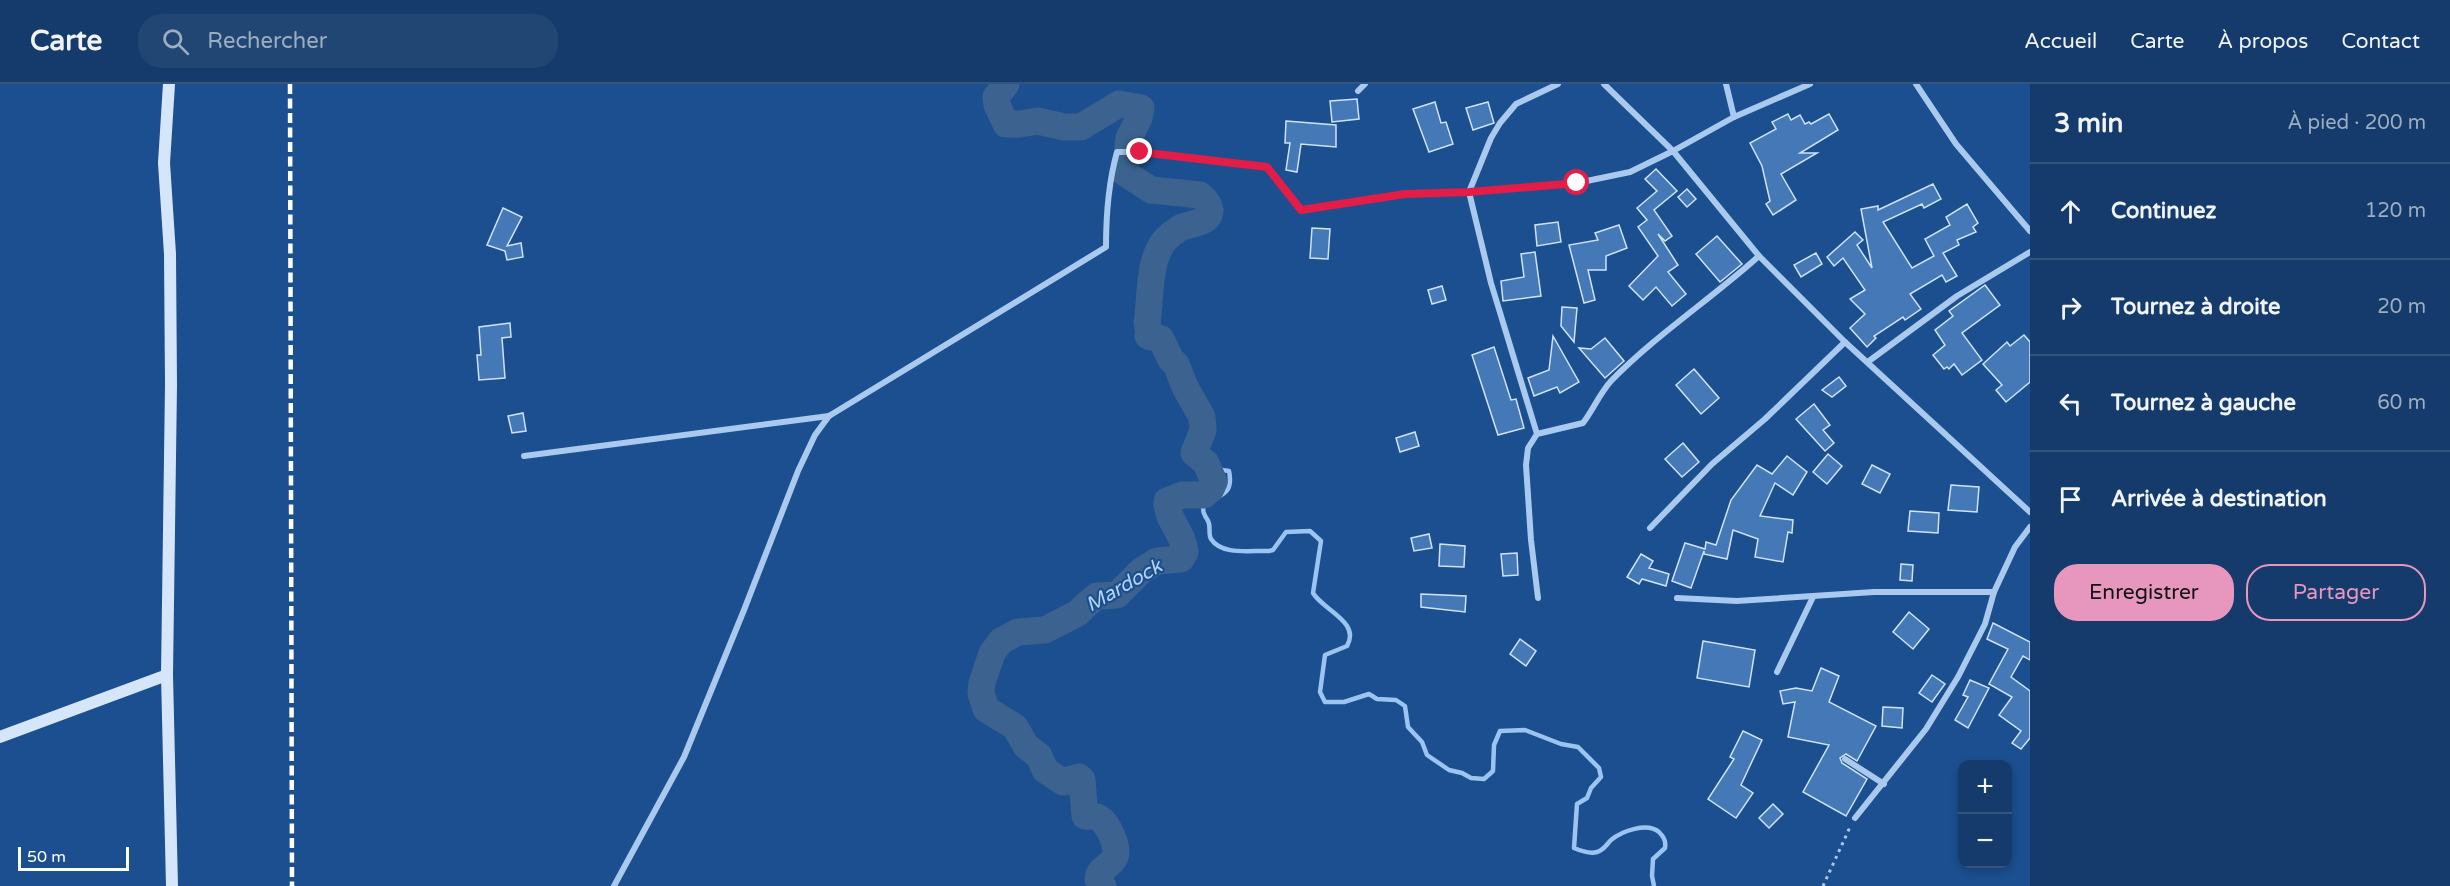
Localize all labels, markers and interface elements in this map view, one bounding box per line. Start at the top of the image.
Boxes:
search box [138,14,558,68]
text: Carte [30,24,102,58]
icon: search [159,25,192,58]
text: Rechercher [207,28,327,54]
text: Accueil [2024,29,2097,54]
text: Carte [2130,29,2184,54]
text: À propos [2217,29,2308,54]
text: Contact [2341,29,2420,54]
text: 3 min [2054,108,2123,139]
text: À pied · 200 m [2288,111,2426,135]
route end [1126,138,1152,164]
route start [1563,169,1589,195]
icon: ahead [2054,195,2087,228]
text: Continuez [2111,198,2216,224]
text: 120 m [2365,199,2426,223]
icon: right [2054,291,2087,324]
text: Tournez à droite [2111,294,2280,320]
text: 20 m [2377,295,2426,319]
icon: left [2054,387,2087,420]
text: Tournez à gauche [2111,390,2296,416]
text: 60 m [2377,391,2426,415]
icon: arrive [2054,483,2087,516]
text: Arrivée à destination [2111,486,2327,512]
water label: Mardock [1082,553,1168,617]
button: Enregistrer [2054,564,2234,621]
button: Partager [2246,564,2426,621]
map controls [1958,760,2012,868]
button: + [1958,760,2012,814]
button: − [1958,814,2012,868]
scale bar [18,844,129,872]
text: 50 m [27,847,66,867]

